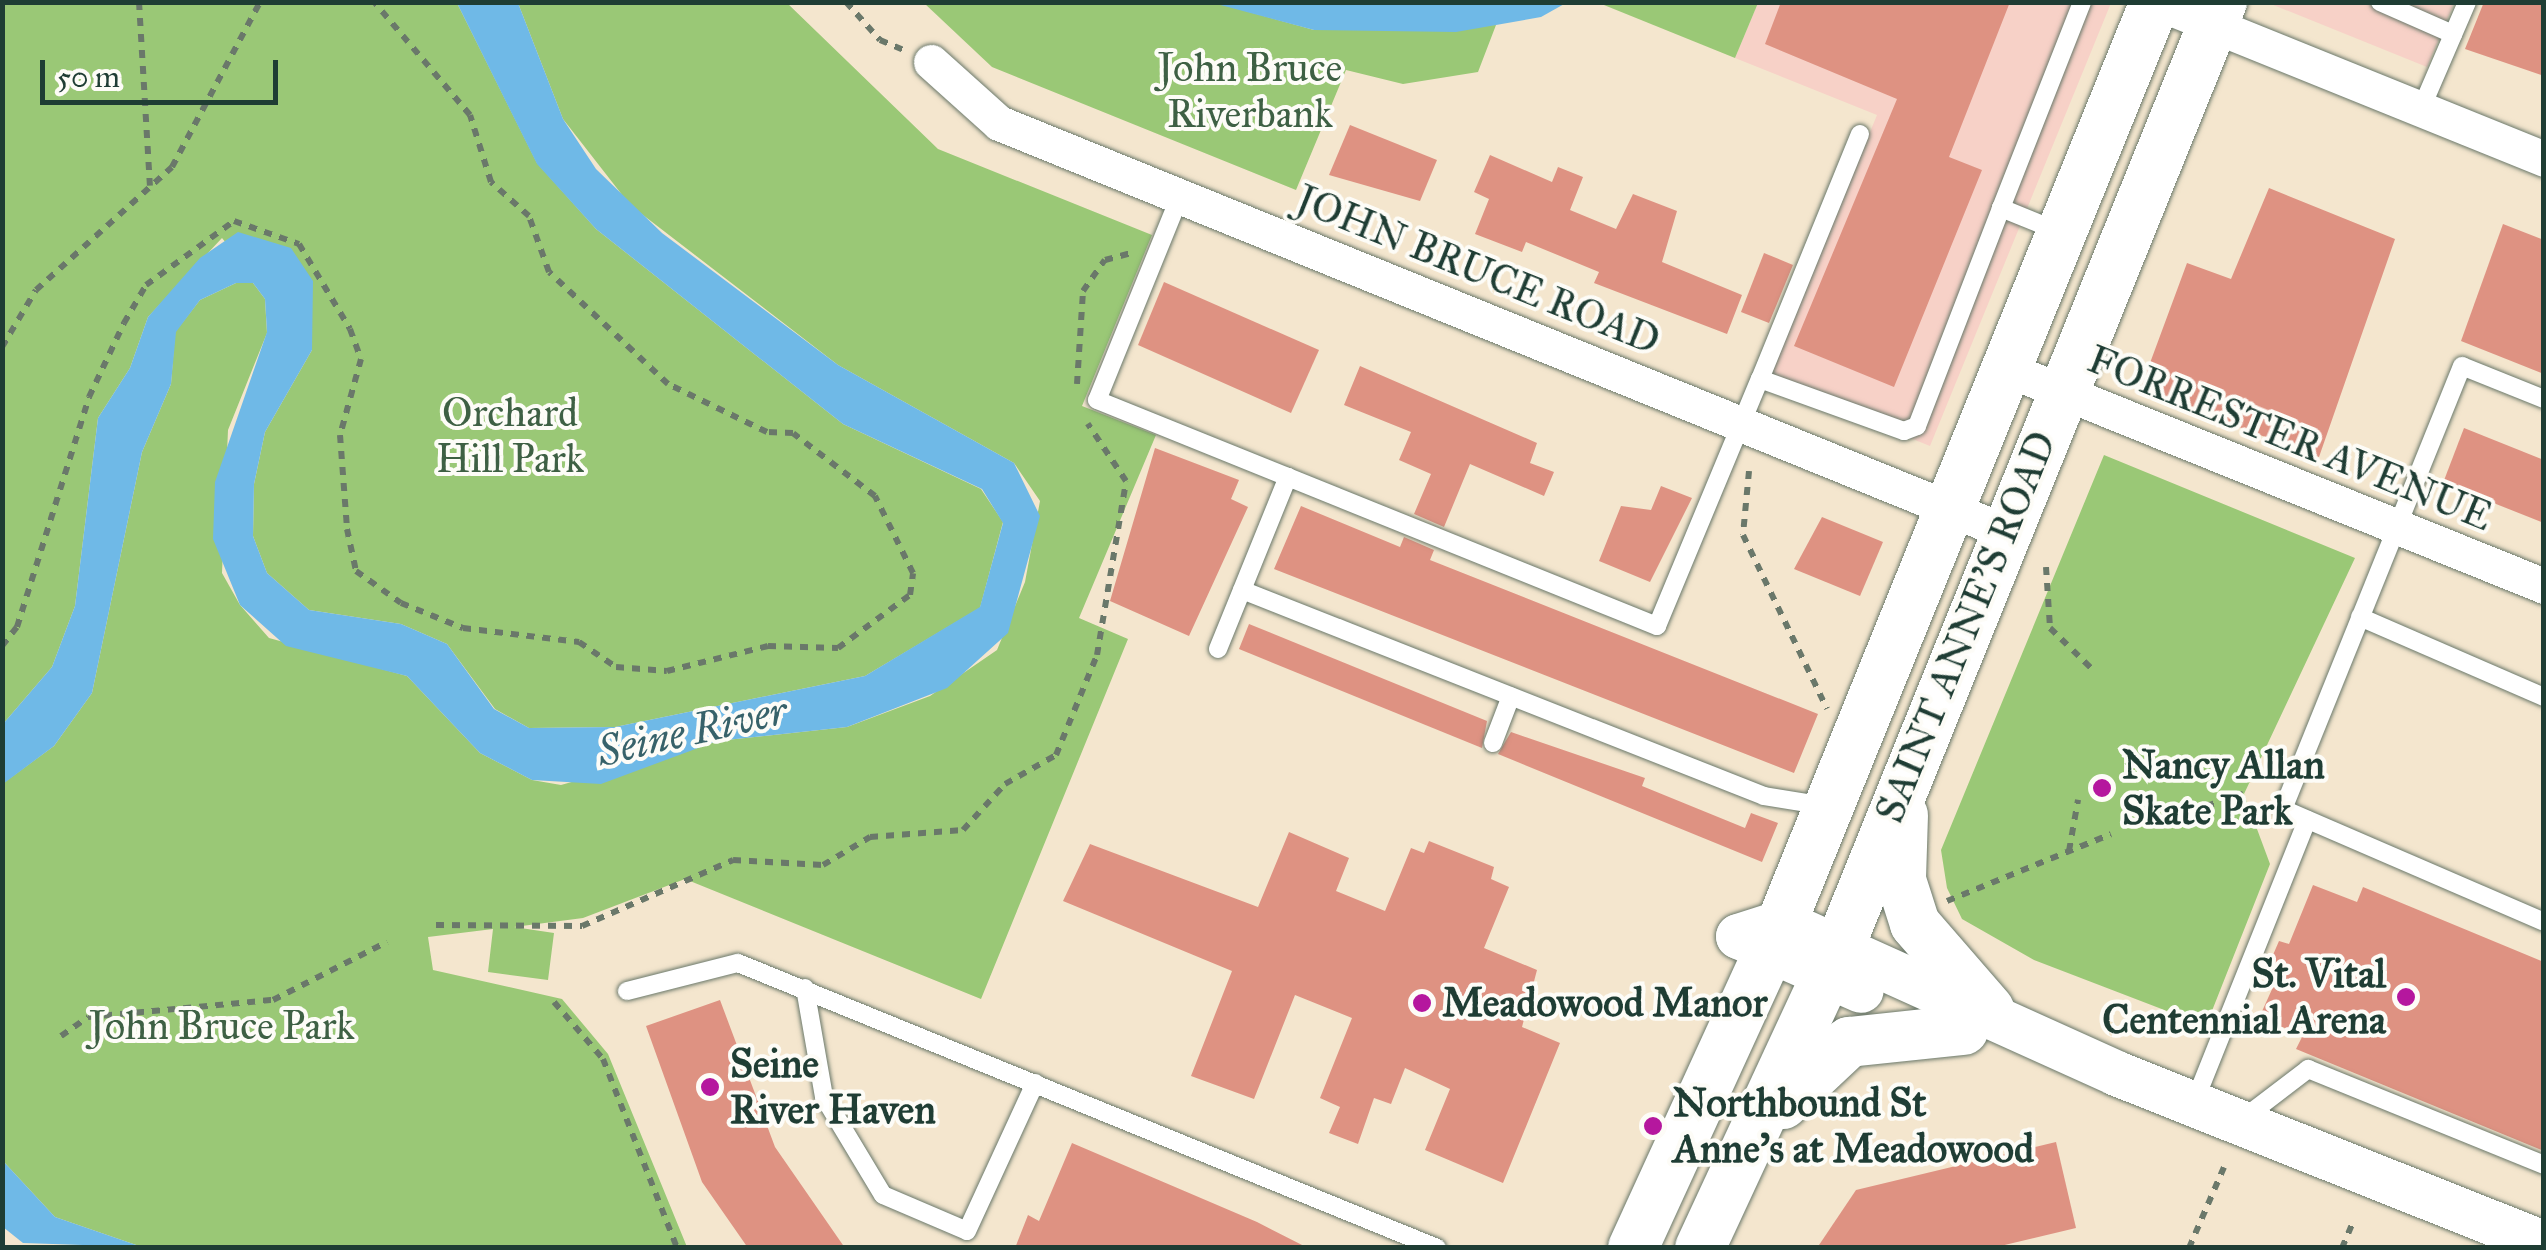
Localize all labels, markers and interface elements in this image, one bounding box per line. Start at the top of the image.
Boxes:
scale bar [45,40,282,102]
park label: John Bruce Riverbank [1158,44,1342,138]
text: 50 m [57,59,120,95]
street label: JOHN BRUCE ROAD [1289,175,1667,365]
street label: FORRESTER AVENUE [2081,335,2499,541]
park label: Orchard Hill Park [436,389,584,483]
street label: SAINT ANNE'S ROAD [1866,425,2066,829]
water label: Seine River [592,685,792,777]
place label: Nancy Allan Skate Park [2122,741,2325,835]
marker: Nancy Allan Skate Park [2091,777,2113,799]
place label: St. Vital Centennial Arena [2102,950,2386,1044]
place label: Meadowood Manor [1442,979,1767,1027]
marker: St. Vital Centennial Arena [2395,986,2417,1008]
marker: Meadowood Manor [1411,992,1433,1014]
park label: John Bruce Park [89,1002,355,1050]
place label: Seine River Haven [730,1040,936,1134]
marker: Seine River Haven [699,1076,721,1098]
place label: Northbound St Anne's at Meadowood [1673,1079,2034,1173]
marker: Northbound St Anne's at Meadowood [1642,1115,1664,1137]

